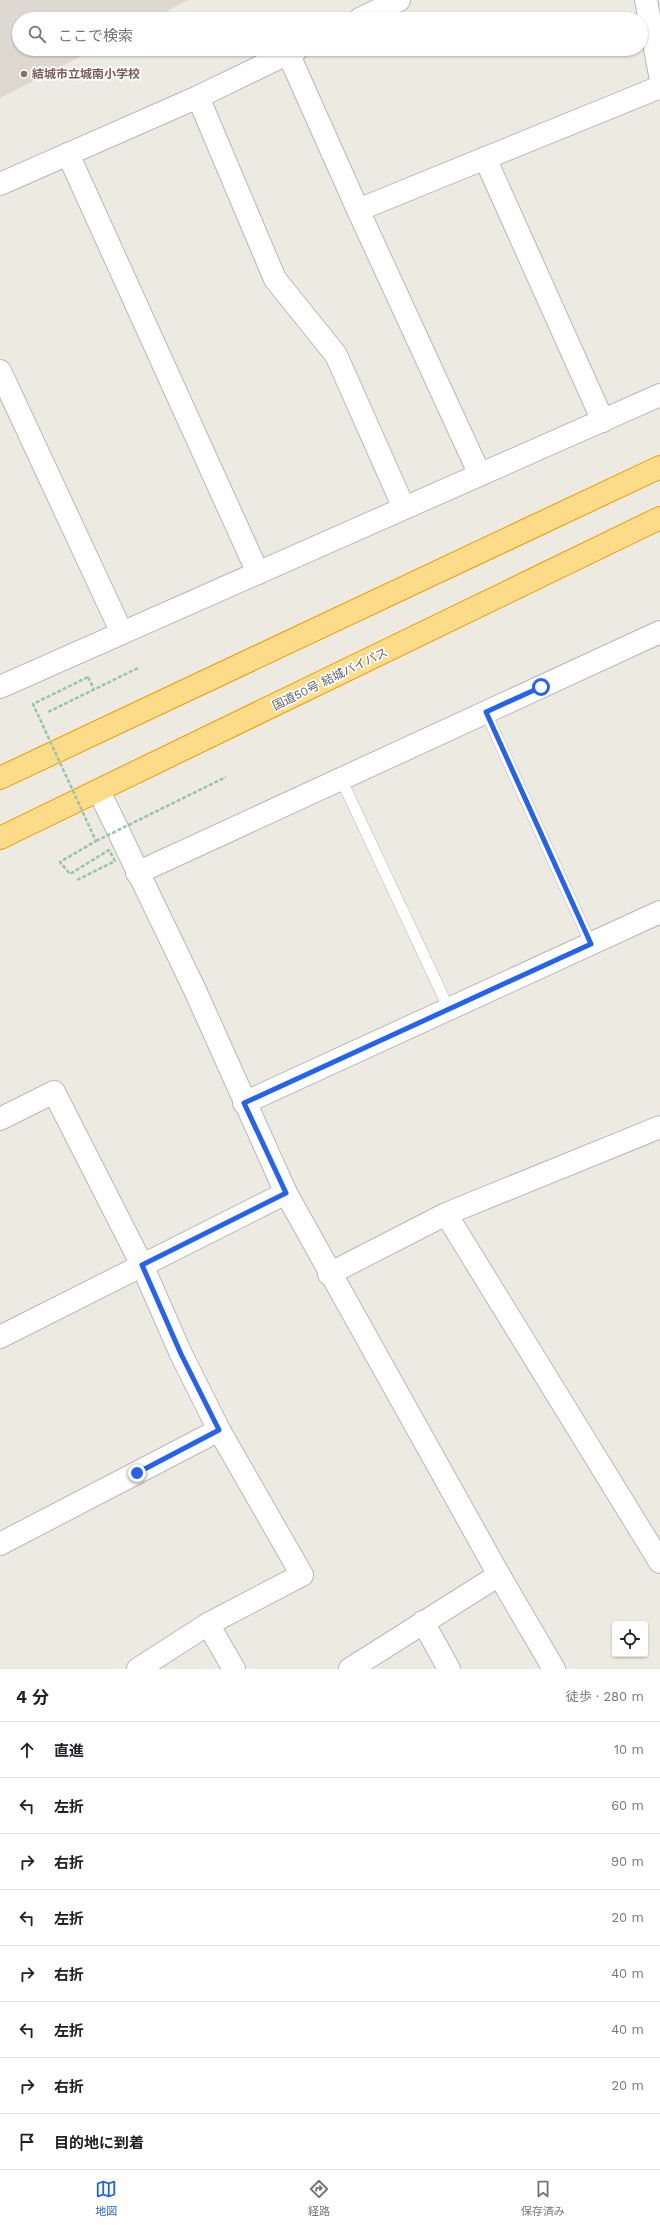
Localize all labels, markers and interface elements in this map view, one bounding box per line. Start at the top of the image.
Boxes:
search box [12,12,648,56]
icon: search [26,23,48,45]
text: ここで検索 [58,27,133,45]
place label: 結城市立城南小学校 [32,67,140,81]
marker: 結城市立城南小学校 [19,69,29,79]
street label: 国道50号 結城バイパス [270,645,390,713]
route start [532,678,550,696]
route end [128,1464,146,1482]
map controls [612,1621,648,1657]
button: locate [612,1621,648,1657]
text: 4 分 [16,1687,49,1707]
text: 徒歩 · 280 m [566,1689,644,1704]
icon: ahead [16,1739,38,1761]
text: 直進 [54,1742,84,1760]
text: 10 m [614,1742,644,1757]
icon: left [16,1795,38,1817]
text: 左折 [54,1798,84,1816]
text: 60 m [611,1798,644,1813]
icon: right [16,1851,38,1873]
text: 右折 [54,1854,84,1872]
text: 90 m [611,1854,644,1869]
icon: left [16,1907,38,1929]
text: 左折 [54,1910,84,1928]
text: 20 m [612,1910,644,1925]
icon: right [16,1963,38,1985]
text: 右折 [54,1966,84,1984]
text: 40 m [611,1966,644,1981]
icon: left [16,2019,38,2041]
text: 左折 [54,2022,84,2040]
text: 40 m [611,2022,644,2037]
icon: right [16,2075,38,2097]
text: 右折 [54,2078,84,2096]
text: 20 m [612,2078,644,2093]
icon: arrive [16,2131,38,2153]
text: 目的地に到着 [54,2134,144,2152]
tab: 地図 [95,2178,117,2218]
tab: 経路 [308,2178,330,2218]
tab: 保存済み [521,2178,565,2218]

